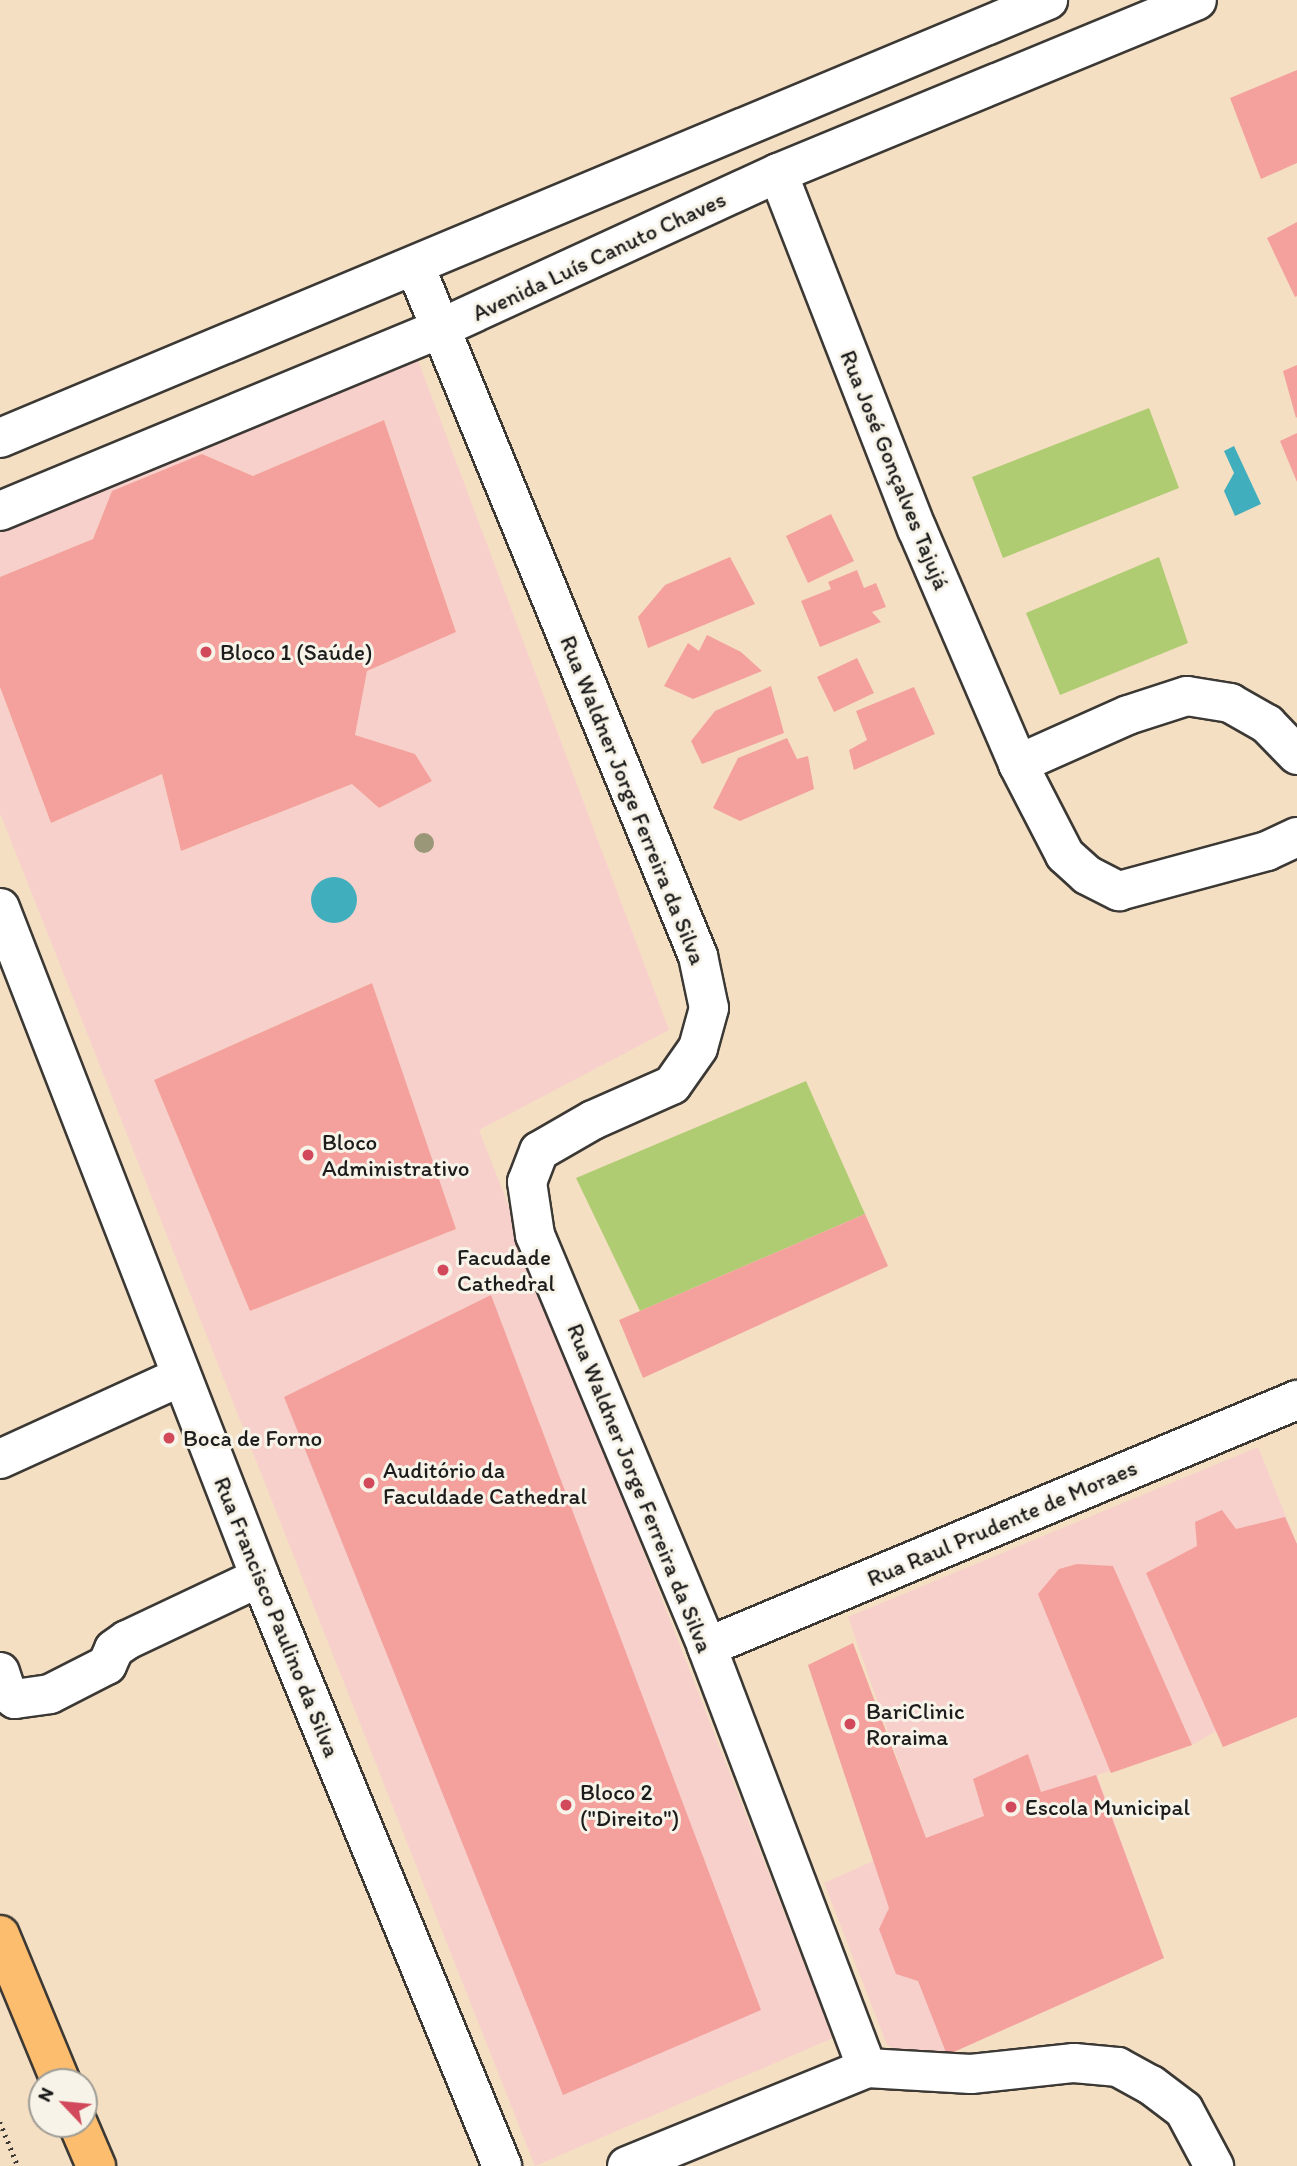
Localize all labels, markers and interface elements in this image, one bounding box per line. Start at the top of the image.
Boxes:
street label: Avenida Luís Canuto Chaves [467,185,731,327]
street label: Rua José Gonçalves Tajujá [834,346,956,594]
street label: Rua Waldner Jorge Ferreira da Silva [555,632,711,968]
place label: Bloco 1 (Saúde) [220,638,373,666]
marker: Bloco 1 (Saúde) [198,644,214,660]
place label: Bloco Administrativo [322,1128,470,1182]
marker: Bloco Administrativo [300,1147,316,1163]
place label: Facudade Cathedral [457,1243,555,1297]
marker: Facudade Cathedral [435,1262,451,1278]
street label: Rua Waldner Jorge Ferreira da Silva [562,1320,718,1656]
place label: Boca de Forno [183,1424,322,1452]
marker: Boca de Forno [161,1430,177,1446]
street label: Rua Raul Prudente de Moraes [863,1454,1141,1592]
place label: Auditório da Faculdade Cathedral [383,1456,587,1510]
street label: Rua Francisco Paulino da Silva [208,1474,346,1760]
marker: Auditório da Faculdade Cathedral [361,1475,377,1491]
place label: BariClinic Roraima [866,1697,965,1751]
marker: BariClinic Roraima [840,1714,860,1734]
place label: Bloco 2 ("Direito") [580,1778,679,1832]
place label: Escola Municipal [1025,1793,1190,1821]
marker: Bloco 2 ("Direito") [558,1797,574,1813]
marker: Escola Municipal [1003,1799,1019,1815]
north arrow [28,2068,98,2138]
text: N [32,2084,59,2105]

